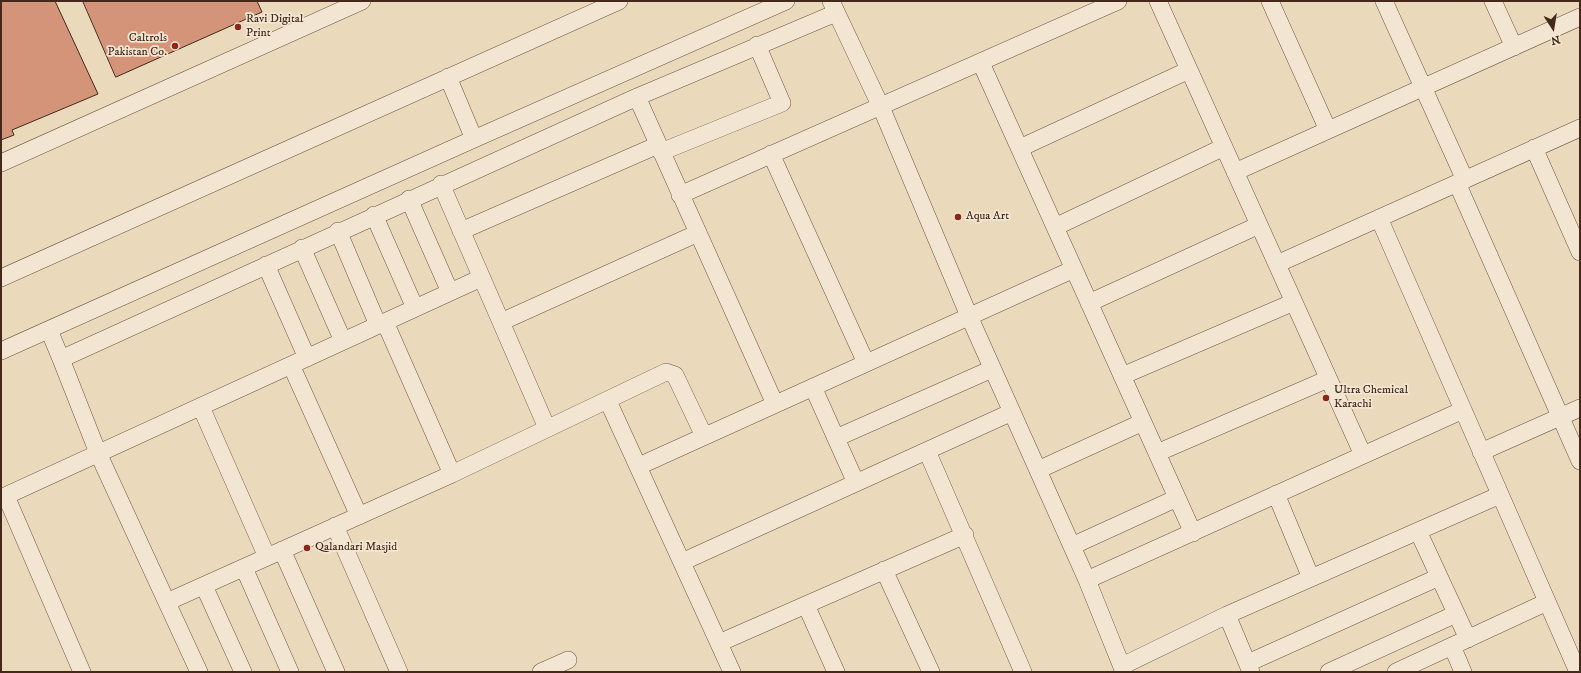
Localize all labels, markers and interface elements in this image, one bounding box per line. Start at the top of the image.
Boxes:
north arrow [1533,8,1573,48]
place label: Ravi Digital Print [246,13,303,41]
marker: Ravi Digital Print [233,22,243,32]
place label: Caltrols Pakistan Co. [107,32,167,60]
text: N [1550,32,1561,48]
marker: Caltrols Pakistan Co. [170,41,180,51]
place label: Aqua Art [966,210,1009,224]
marker: Aqua Art [953,212,963,222]
place label: Ultra Chemical Karachi [1334,384,1408,412]
marker: Ultra Chemical Karachi [1321,393,1331,403]
place label: Qalandari Masjid [315,541,397,555]
marker: Qalandari Masjid [302,543,312,553]

